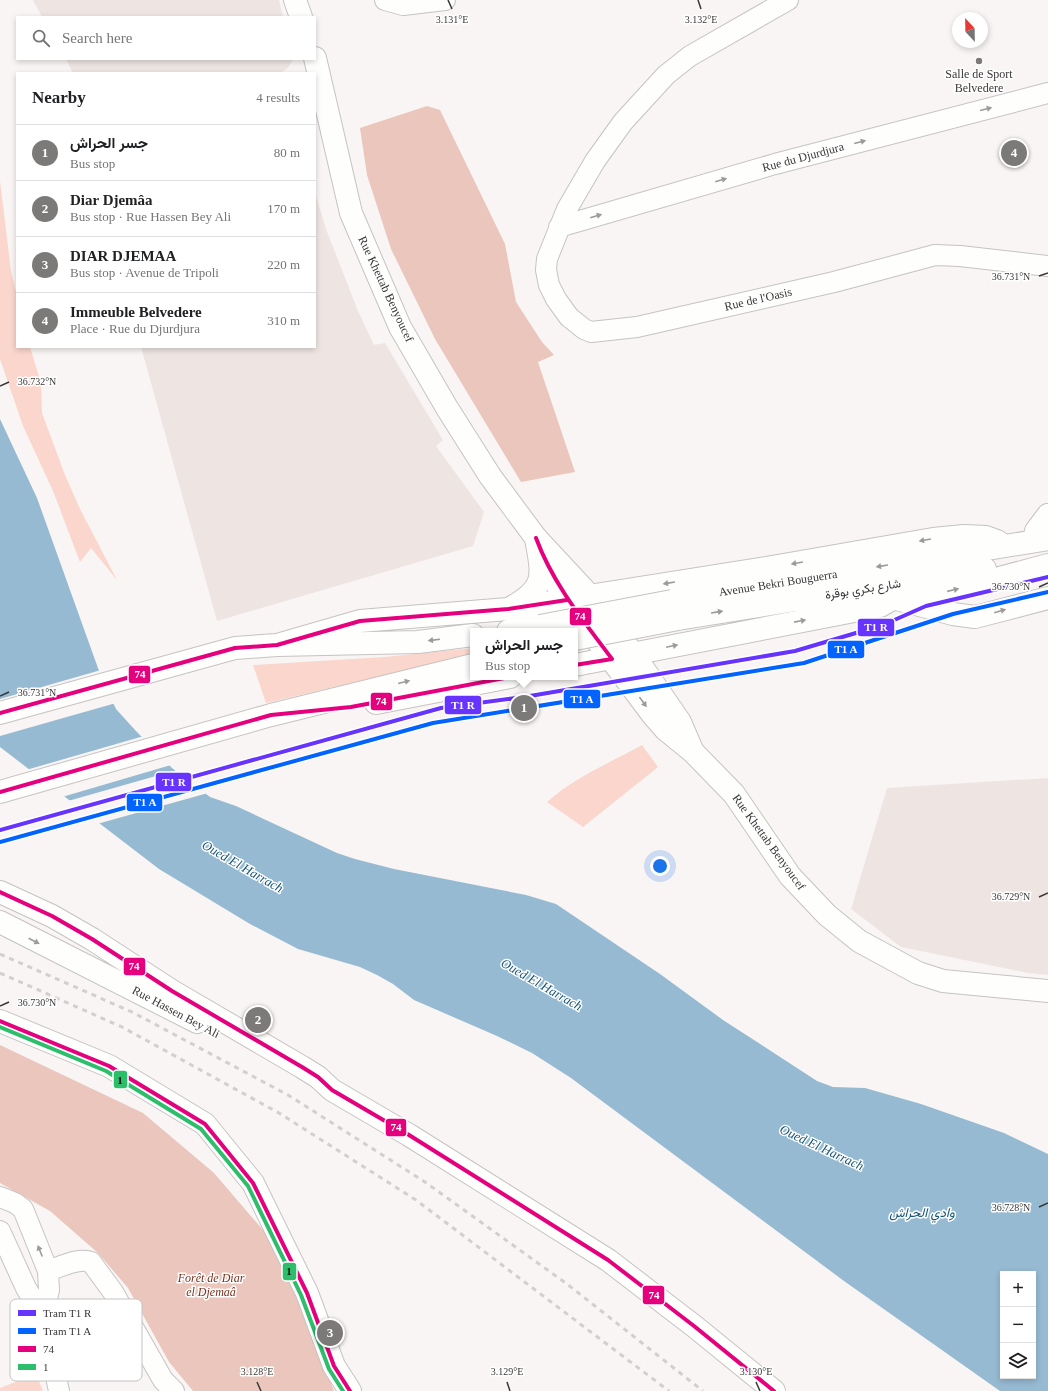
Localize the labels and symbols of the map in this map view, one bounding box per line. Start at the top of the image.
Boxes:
north arrow [952,12,988,48]
text: 3.131°E [436,14,468,25]
text: 3.132°E [685,14,717,25]
marker: Salle de Sport Belvedere [974,56,984,66]
place label: Salle de Sport Belvedere [945,67,1013,95]
one-way arrow [980,106,992,112]
pin: 4 [1001,138,1027,168]
street label: Rue du Djurdjura [761,139,846,175]
one-way arrow [854,139,866,145]
one-way arrow [715,177,727,183]
one-way arrow [590,213,602,219]
street label: Rue Khettab Benyoucef [355,234,417,344]
text: 36.731°N [992,271,1030,282]
street label: Rue de l'Oasis [723,284,793,314]
text: 36.732°N [18,376,56,387]
one-way arrow [919,538,932,544]
one-way arrow [791,560,804,566]
one-way arrow [876,563,888,569]
street label: Avenue Bekri Bouguerra [718,567,839,599]
street label: شارع بكري بوقرة [824,576,902,605]
one-way arrow [663,580,675,586]
text: 36.730°N [992,581,1030,592]
one-way arrow [947,587,960,593]
line badge: 74 [569,607,592,626]
one-way arrow [994,608,1006,614]
one-way arrow [711,609,723,615]
text: 74 [575,610,586,622]
one-way arrow [793,618,806,624]
line badge: T1 R [857,618,895,637]
text: T1 R [864,621,889,633]
one-way arrow [428,637,440,643]
line badge: T1 A [827,640,865,659]
one-way arrow [666,643,678,649]
text: T1 A [835,643,858,655]
line badge: 74 [128,665,151,684]
text: 74 [135,668,146,680]
one-way arrow [398,679,410,685]
text: 36.731°N [18,687,56,698]
line badge: T1 A [563,689,601,709]
line badge: 74 [370,692,393,711]
pin: 1 [511,693,537,723]
text: T1 A [571,693,594,705]
text: 74 [376,695,387,707]
line badge: T1 R [444,695,482,715]
one-way arrow [639,697,647,707]
text: T1 R [451,699,476,711]
line badge: T1 R [155,772,192,792]
text: T1 R [162,776,187,788]
street label: Rue Khettab Benyoucef [729,791,809,893]
line badge: T1 A [126,793,163,812]
text: T1 A [134,796,157,808]
water label: Oued El Harrach [200,837,286,896]
your location [650,856,670,876]
text: 36.729°N [992,891,1030,902]
one-way arrow [29,937,40,944]
water label: Oued El Harrach [499,955,585,1014]
line badge: 74 [123,957,146,976]
text: 74 [129,960,140,972]
street label: Rue Hassen Bey Ali [130,983,223,1041]
text: 36.730°N [18,997,56,1008]
pin: 2 [245,1005,271,1035]
line badge: 1 [113,1070,128,1089]
text: 1 [117,1074,123,1086]
line badge: 74 [385,1118,407,1137]
text: 74 [391,1121,402,1133]
water label: Oued El Harrach [777,1121,866,1173]
text: 36.728°N [992,1202,1030,1213]
water label: وادي الحراش [889,1205,955,1223]
one-way arrow [36,1245,42,1257]
line badge: 1 [282,1262,297,1281]
text: 1 [286,1265,292,1277]
park label: Forêt de Diar el Djemaâ [177,1271,245,1299]
line badge: 74 [642,1285,665,1305]
text: 74 [649,1289,660,1301]
legend [10,1299,142,1381]
text: Tram T1 R [43,1307,92,1319]
pin: 3 [317,1318,343,1348]
text: Tram T1 A [43,1325,91,1337]
text: 74 [43,1343,55,1355]
text: 1 [43,1361,49,1373]
text: 3.128°E [241,1366,273,1377]
text: 3.129°E [491,1366,523,1377]
text: 3.130°E [740,1366,772,1377]

